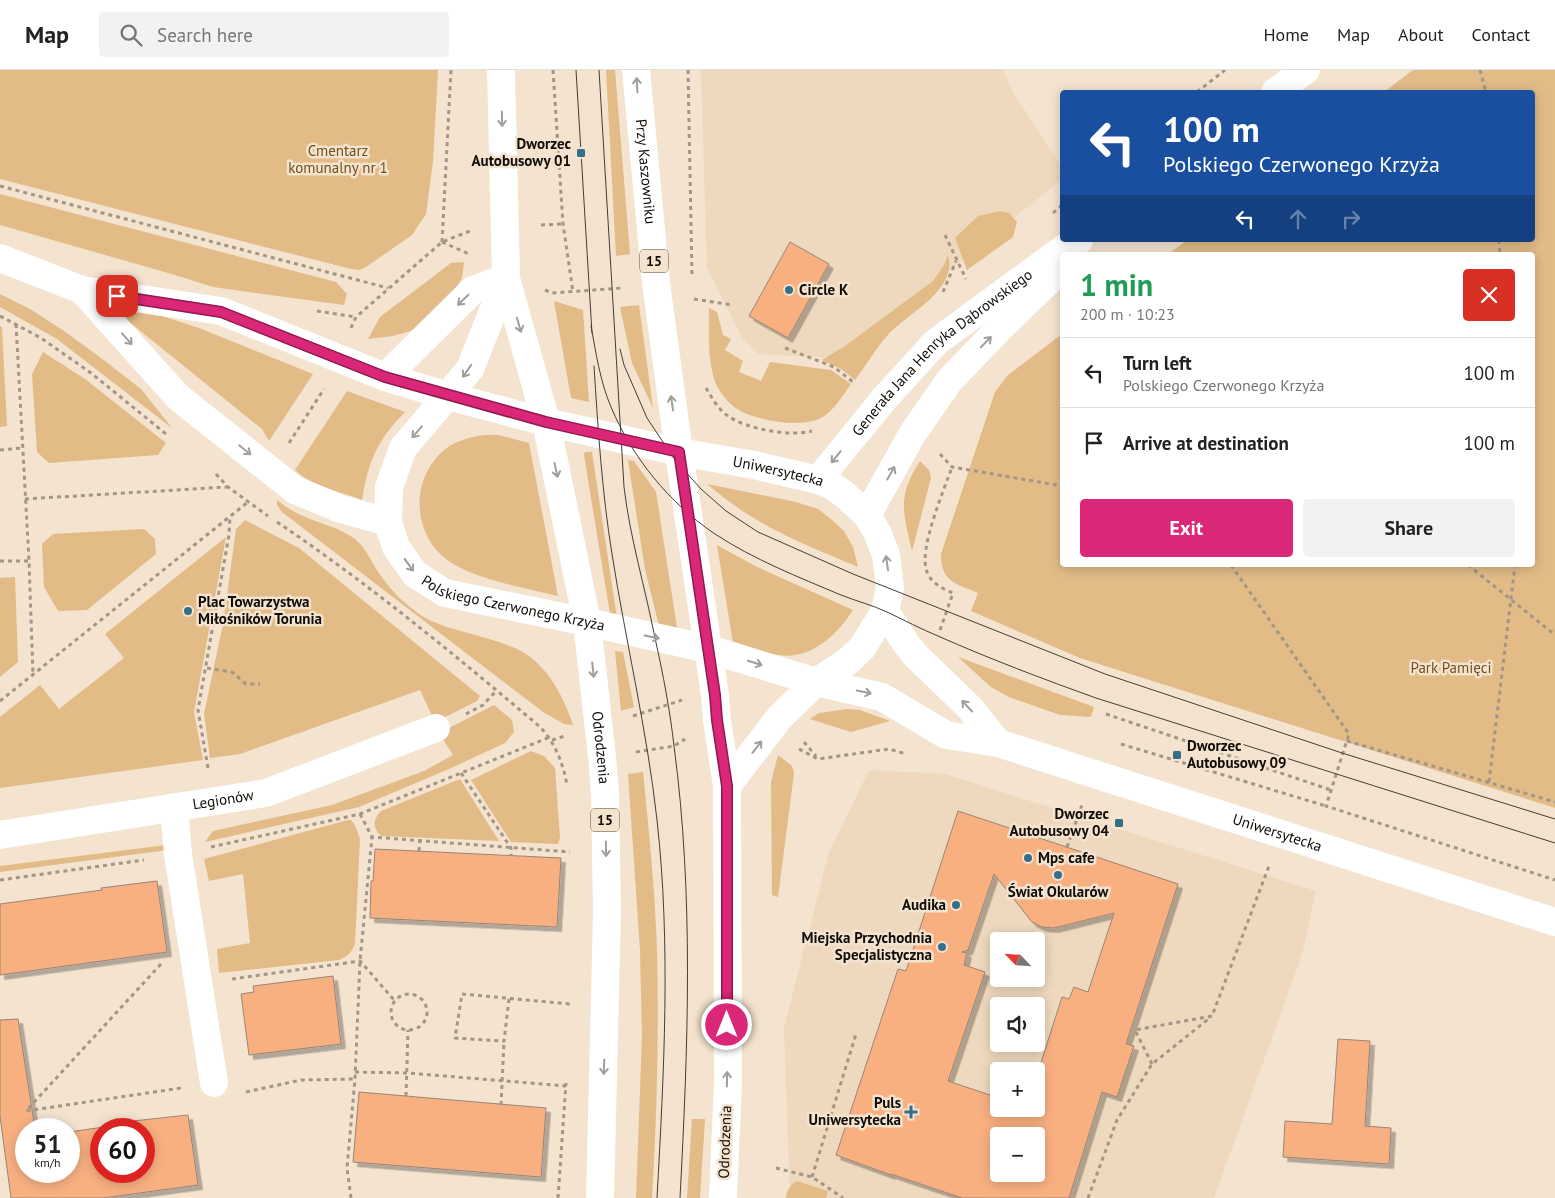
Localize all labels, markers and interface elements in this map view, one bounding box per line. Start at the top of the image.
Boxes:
search box [99,12,449,57]
text: Map [25,19,69,50]
icon: search [117,21,145,49]
text: Search here [157,23,253,47]
text: Home [1263,23,1309,46]
text: Map [1337,23,1370,46]
text: About [1398,23,1444,46]
text: Contact [1472,23,1530,46]
one-way arrow [633,78,642,94]
text: 100 m [1163,106,1260,152]
one-way arrow [498,110,507,126]
icon: left [1080,110,1145,175]
street label: Przy Kaszowniku [632,118,660,225]
place label: Dworzec Autobusowy 01 [472,134,572,170]
park label: Cmentarz komunalny nr 1 [288,141,388,177]
marker: Dworzec Autobusowy 01 [575,147,587,159]
text: Polskiego Czerwonego Krzyża [1163,150,1440,178]
icon: left [1231,205,1259,233]
icon: ahead [1284,205,1312,233]
icon: right [1337,205,1365,233]
road number: 15 [640,250,668,272]
street label: Generała Jana Henryka Dąbrowskiego [848,265,1036,440]
text: 1 min [1080,265,1153,304]
button: close [1463,269,1515,321]
pin [96,275,138,317]
place label: Circle K [799,280,849,299]
icon: arrive [103,282,131,310]
marker: Circle K [783,284,795,296]
one-way arrow [457,294,470,306]
text: 200 m · 10:23 [1080,304,1175,324]
one-way arrow [515,317,525,333]
one-way arrow [121,333,133,346]
one-way arrow [980,337,992,349]
text: Turn left [1123,351,1192,375]
icon: left [1080,359,1108,387]
text: 100 m [1463,361,1515,385]
one-way arrow [462,364,472,378]
text: Polskiego Czerwonego Krzyża [1123,375,1324,395]
one-way arrow [667,396,677,412]
one-way arrow [411,426,422,439]
icon: arrive [1080,429,1108,457]
text: Arrive at destination [1123,431,1289,455]
text: 100 m [1463,431,1515,455]
one-way arrow [238,445,251,456]
street label: Uniwersytecka [731,451,827,490]
one-way arrow [830,451,842,464]
one-way arrow [552,461,562,477]
one-way arrow [886,466,896,480]
button: Exit [1080,499,1293,557]
button: Share [1303,499,1515,557]
one-way arrow [882,556,892,572]
one-way arrow [404,558,414,572]
street label: Polskiego Czerwonego Krzyża [418,571,607,635]
place label: Plac Towarzystwa Miłośników Torunia [198,592,322,628]
marker: Plac Towarzystwa Miłośników Torunia [182,605,194,617]
one-way arrow [643,632,659,642]
park label: Park Pamięci [1411,658,1491,677]
one-way arrow [747,659,763,669]
one-way arrow [588,662,598,678]
one-way arrow [856,688,872,698]
one-way arrow [961,699,973,712]
street label: Odrodzenia [588,710,614,785]
place label: Dworzec Autobusowy 09 [1187,736,1286,772]
one-way arrow [751,741,762,754]
marker: Dworzec Autobusowy 09 [1171,749,1183,761]
street label: Legionów [191,785,255,813]
place label: Dworzec Autobusowy 04 [1010,804,1110,840]
road number: 15 [591,808,619,832]
street label: Uniwersytecka [1230,809,1324,855]
marker: Dworzec Autobusowy 04 [1113,817,1125,829]
one-way arrow [601,841,611,857]
place label: Mps cafe [1038,848,1095,867]
marker: Mps cafe [1022,852,1034,864]
marker: Świat Okularów [1052,869,1064,881]
place label: Świat Okularów [1008,882,1108,901]
place label: Audika [902,895,946,914]
marker: Audika [950,899,962,911]
place label: Miejska Przychodnia Specjalistyczna [802,928,932,964]
north arrow [990,932,1045,988]
map controls [990,932,1045,1182]
marker: Miejska Przychodnia Specjalistyczna [936,941,948,953]
button: sound [990,997,1045,1052]
position arrow [700,998,752,1050]
one-way arrow [600,1059,609,1075]
button: + [990,1062,1045,1117]
one-way arrow [722,1072,732,1088]
place label: Puls Uniwersytecka [809,1093,901,1129]
street label: Odrodzenia [714,1105,735,1179]
marker: Puls Uniwersytecka [905,1106,917,1118]
speed limit sign: 60 [90,1118,155,1183]
button: − [990,1127,1045,1182]
text: 51 [33,1128,62,1160]
text: km/h [34,1155,61,1170]

